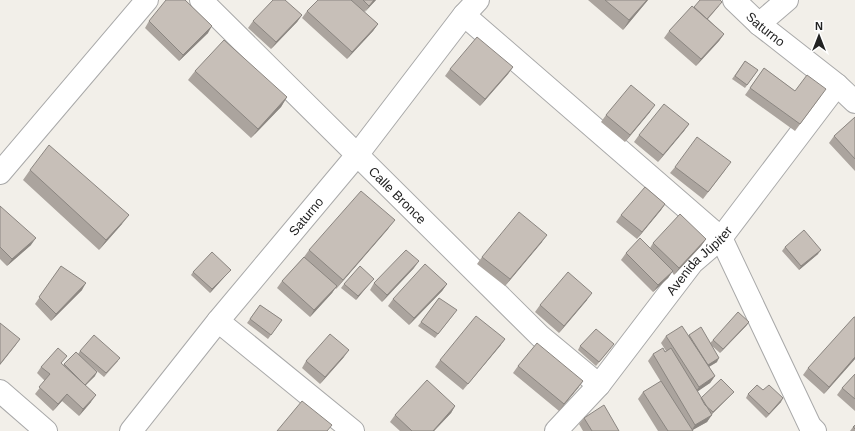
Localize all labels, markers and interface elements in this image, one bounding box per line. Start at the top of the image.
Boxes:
street label: Saturno [743,9,788,49]
north arrow [799,16,839,56]
text: N [815,20,823,32]
street label: Calle Bronce [366,164,429,227]
street label: Saturno [286,194,327,239]
street label: Avenida Júpiter [663,223,736,298]

